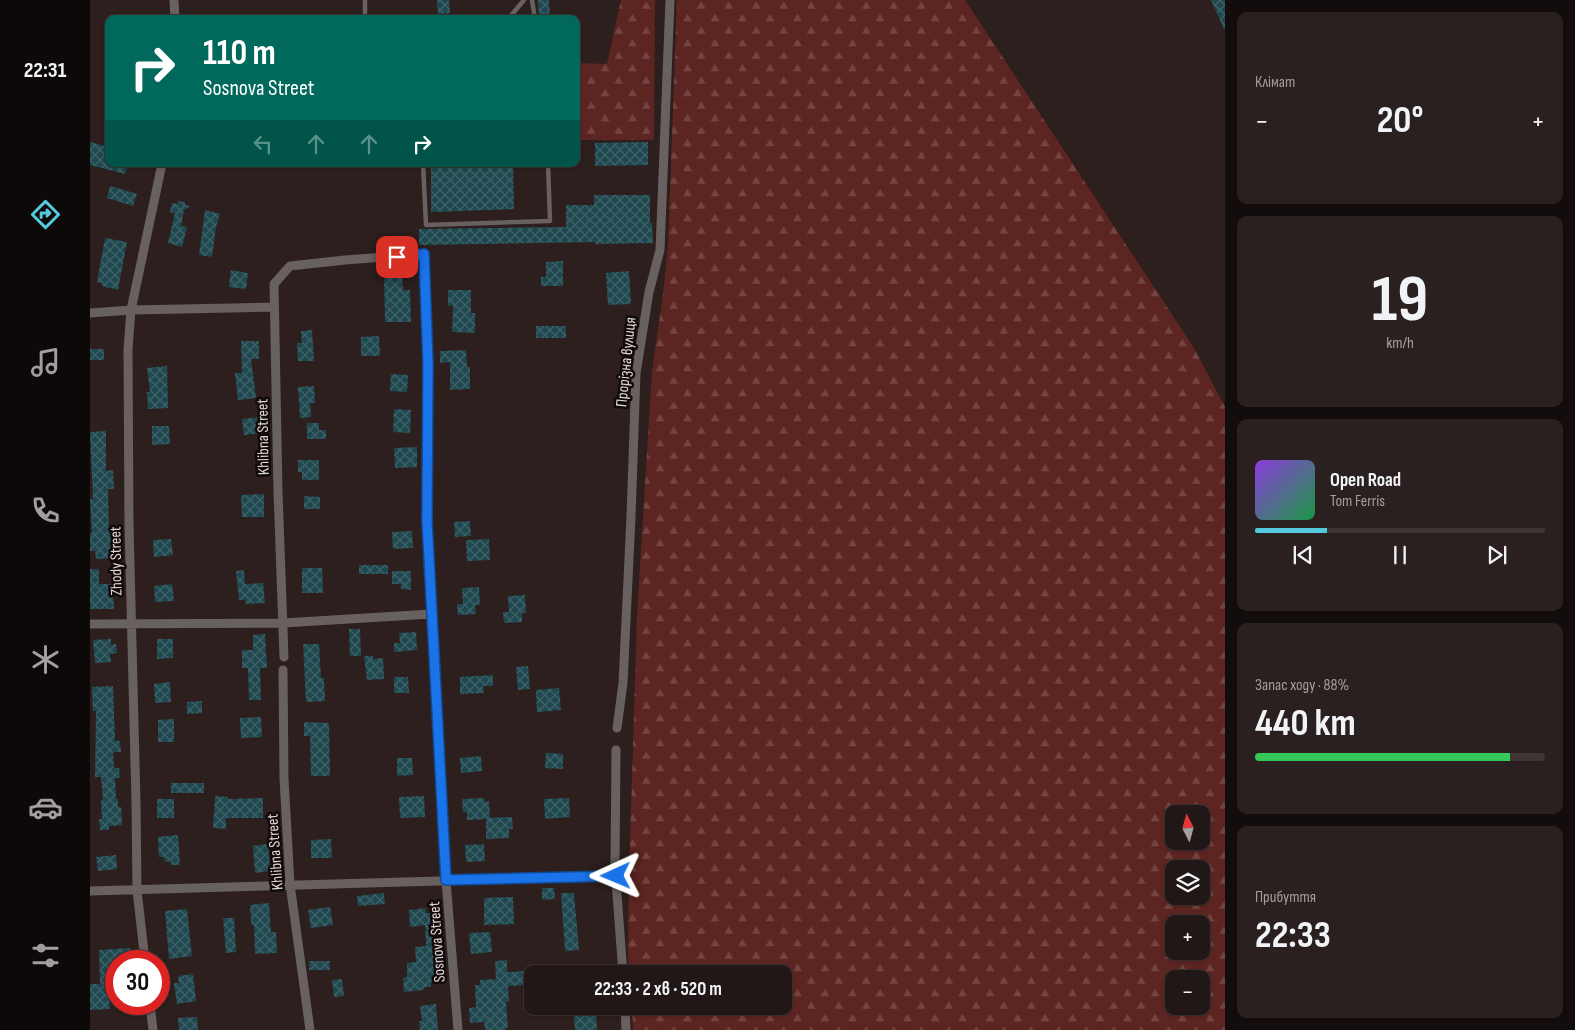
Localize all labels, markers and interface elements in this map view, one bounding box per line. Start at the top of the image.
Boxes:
text: 110 m [203,32,276,75]
icon: right [120,35,185,100]
text: 22:31 [24,57,66,84]
text: Клімат [1255,73,1295,92]
text: Sosnova Street [203,75,314,102]
text: 20° [1377,98,1423,143]
text: − [1255,105,1269,138]
text: + [1531,105,1545,138]
icon: left [249,130,277,158]
icon: ahead [302,130,330,158]
icon: ahead [355,130,383,158]
icon: right [408,130,436,158]
icon: directions [28,197,63,232]
pin [376,236,418,278]
icon: arrive [383,243,411,271]
text: 19 [1372,262,1428,340]
street label: Прорізна вулиця [612,316,641,408]
text: km/h [1386,334,1414,353]
icon: music [28,345,63,380]
street label: Khlibna Street [253,399,274,475]
text: Open Road [1330,469,1401,492]
text: Tom Ferris [1330,492,1385,511]
icon: phone [28,493,63,528]
street label: Zhody Street [106,526,127,596]
icon: previous [1289,541,1317,569]
icon: pause [1386,541,1414,569]
icon: next [1483,541,1511,569]
icon: climate [28,642,63,677]
text: Запас ходу · 88% [1255,676,1349,695]
text: 440 km [1255,701,1356,746]
icon: car [28,790,63,825]
north arrow [1165,805,1210,850]
map controls [1165,805,1210,1015]
street label: Khlibna Street [263,813,288,891]
position arrow [589,849,641,901]
button: layers [1165,860,1210,905]
text: Прибуття [1255,888,1316,907]
street label: Sosnova Street [425,901,450,983]
text: 22:33 [1255,913,1331,958]
button: + [1165,915,1210,960]
icon: filters [28,938,63,973]
speed limit sign: 30 [105,950,170,1015]
button: − [1165,970,1210,1015]
text: 22:33 · 2 хв · 520 m [594,978,722,1001]

